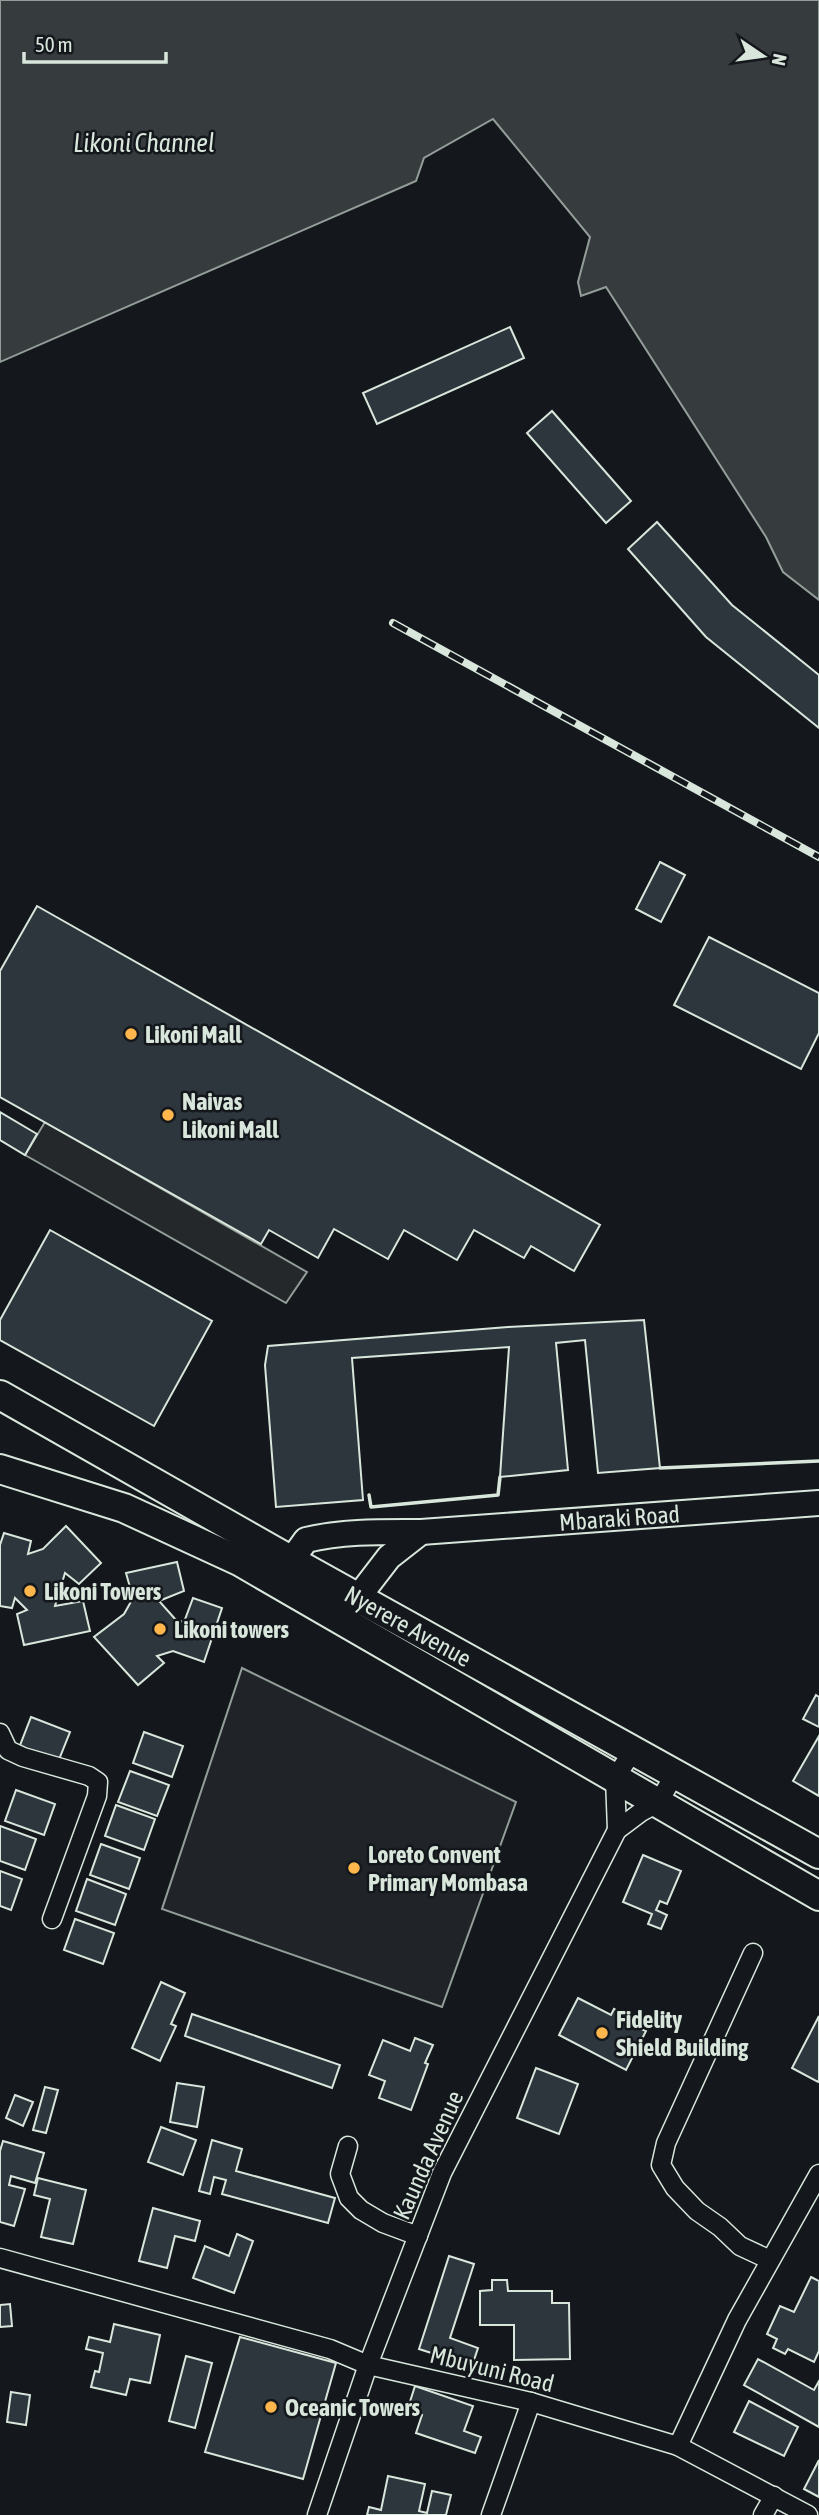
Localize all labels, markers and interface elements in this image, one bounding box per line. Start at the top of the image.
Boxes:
scale bar [24,21,166,65]
north arrow [728,21,798,91]
text: 50 m [35,32,73,56]
text: N [768,52,792,68]
water label: Likoni Channel [73,128,215,158]
place label: Likoni Mall [145,1021,242,1048]
marker: Likoni Mall [123,1026,139,1042]
place label: Naivas Likoni Mall [182,1088,279,1143]
marker: Naivas Likoni Mall [160,1107,176,1123]
street label: Mbaraki Road [558,1500,681,1535]
place label: Likoni Towers [44,1578,162,1605]
street label: Nyerere Avenue [340,1580,476,1672]
marker: Likoni Towers [22,1583,38,1599]
place label: Likoni towers [174,1616,289,1643]
marker: Likoni towers [152,1621,168,1637]
place label: Loreto Convent Primary Mombasa [368,1841,528,1896]
marker: Loreto Convent Primary Mombasa [346,1860,362,1876]
place label: Fidelity Shield Building [616,2006,749,2061]
marker: Fidelity Shield Building [594,2025,610,2041]
street label: Kaunda Avenue [388,2087,468,2223]
street label: Mbuyuni Road [427,2341,557,2397]
place label: Oceanic Towers [285,2394,420,2421]
marker: Oceanic Towers [263,2399,279,2415]

